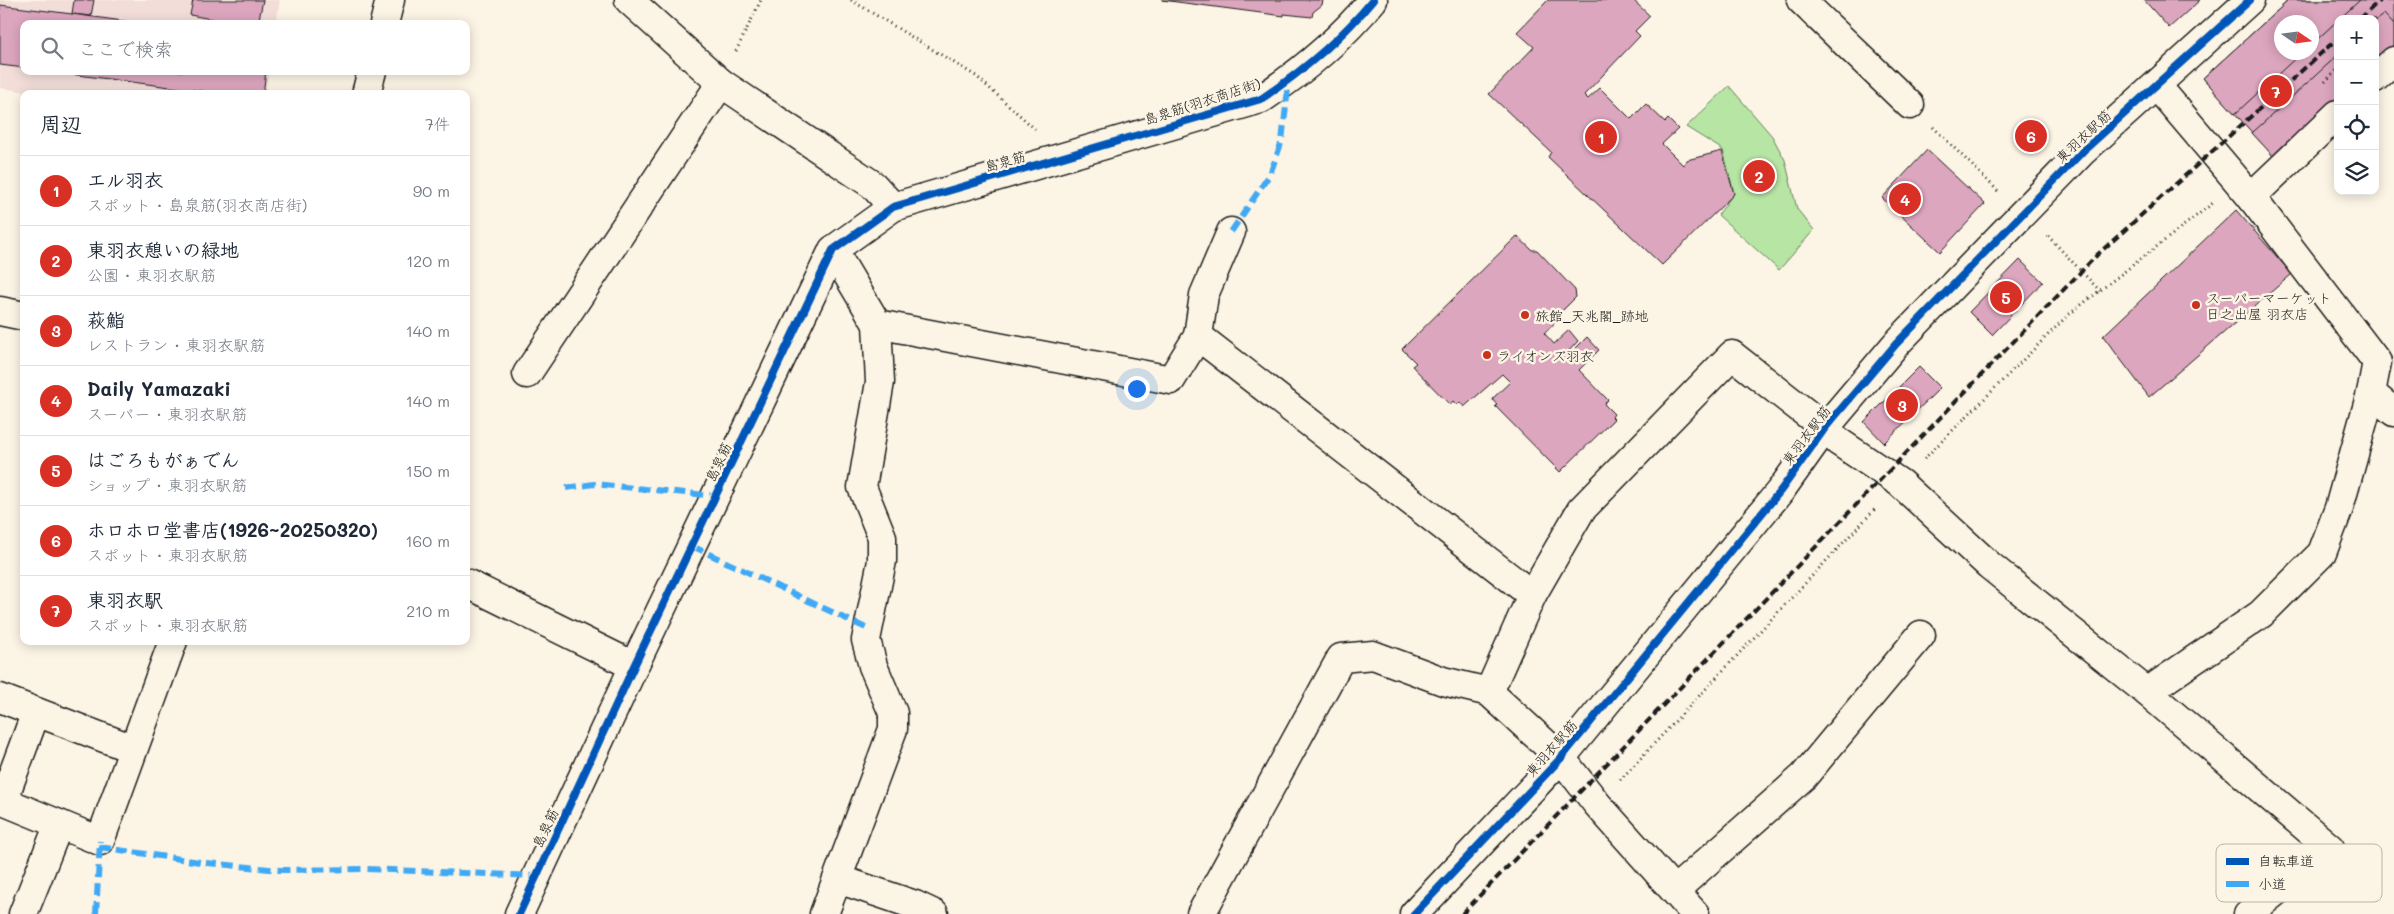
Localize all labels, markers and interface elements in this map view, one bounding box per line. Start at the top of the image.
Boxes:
north arrow [2274,15,2319,60]
map controls [2334,15,2379,195]
button: + [2334,15,2379,60]
search box [20,20,470,75]
icon: search [38,34,66,62]
text: ここで検索 [78,36,173,61]
button: − [2334,60,2379,105]
pin: 7 [2260,72,2292,110]
street label: 島泉筋(羽衣商店街) [1141,73,1263,129]
street label: 東羽衣駅筋 [2051,105,2115,167]
button: locate [2334,105,2379,150]
text: 周辺 [40,110,82,137]
text: 7件 [425,113,450,134]
pin: 6 [2015,117,2047,155]
pin: 1 [1585,118,1617,156]
street label: 島泉筋 [982,146,1028,176]
button: layers [2334,150,2379,195]
pin: 2 [1743,157,1775,195]
text: エル羽衣 [87,167,163,192]
text: 1 [52,180,60,201]
text: 90 m [413,180,450,201]
pin: 4 [1889,180,1921,218]
text: スポット · 島泉筋(羽衣商店街) [87,194,307,215]
text: 東羽衣憩いの緑地 [87,237,239,262]
text: 2 [52,250,60,271]
text: 120 m [406,250,450,271]
text: 公園 · 東羽衣駅筋 [87,264,216,285]
pin: 5 [1990,278,2022,316]
place label: スーパーマーケット 日之出屋 羽衣店 [2206,288,2332,323]
marker: スーパーマーケット 日之出屋 羽衣店 [2190,299,2202,311]
place label: 旅館_天兆閣_跡地 [1535,306,1649,325]
text: 萩鮨 [87,307,125,332]
marker: 旅館_天兆閣_跡地 [1519,309,1531,321]
text: 3 [51,320,61,341]
text: 140 m [406,320,450,341]
text: レストラン · 東羽衣駅筋 [87,334,266,355]
place label: ライオンズ羽衣 [1497,346,1594,365]
marker: ライオンズ羽衣 [1481,349,1493,361]
text: Daily Yamazaki [87,376,231,401]
your location [1124,376,1150,402]
pin: 3 [1886,386,1918,424]
text: 4 [51,390,61,411]
text: 140 m [406,390,450,411]
street label: 東羽衣駅筋 [1777,401,1835,469]
text: スーパー · 東羽衣駅筋 [87,403,248,424]
street label: 島泉筋 [701,439,735,485]
text: はごろもがぁでん [87,447,239,472]
text: 5 [51,460,61,481]
text: 150 m [406,460,450,481]
text: ショップ · 東羽衣駅筋 [87,474,248,495]
text: ホロホロ堂書店(1926~20250320) [87,517,378,542]
text: 6 [51,530,61,551]
text: 160 m [405,530,450,551]
text: スポット · 東羽衣駅筋 [87,544,248,565]
text: 東羽衣駅 [87,587,163,612]
text: 7 [52,600,60,621]
text: 210 m [406,600,450,621]
text: スポット · 東羽衣駅筋 [87,614,248,635]
street label: 東羽衣駅筋 [1521,715,1581,781]
street label: 島泉筋 [528,805,562,851]
legend [2216,844,2382,902]
text: 自転車道 [2258,851,2314,870]
text: 小道 [2258,874,2286,893]

